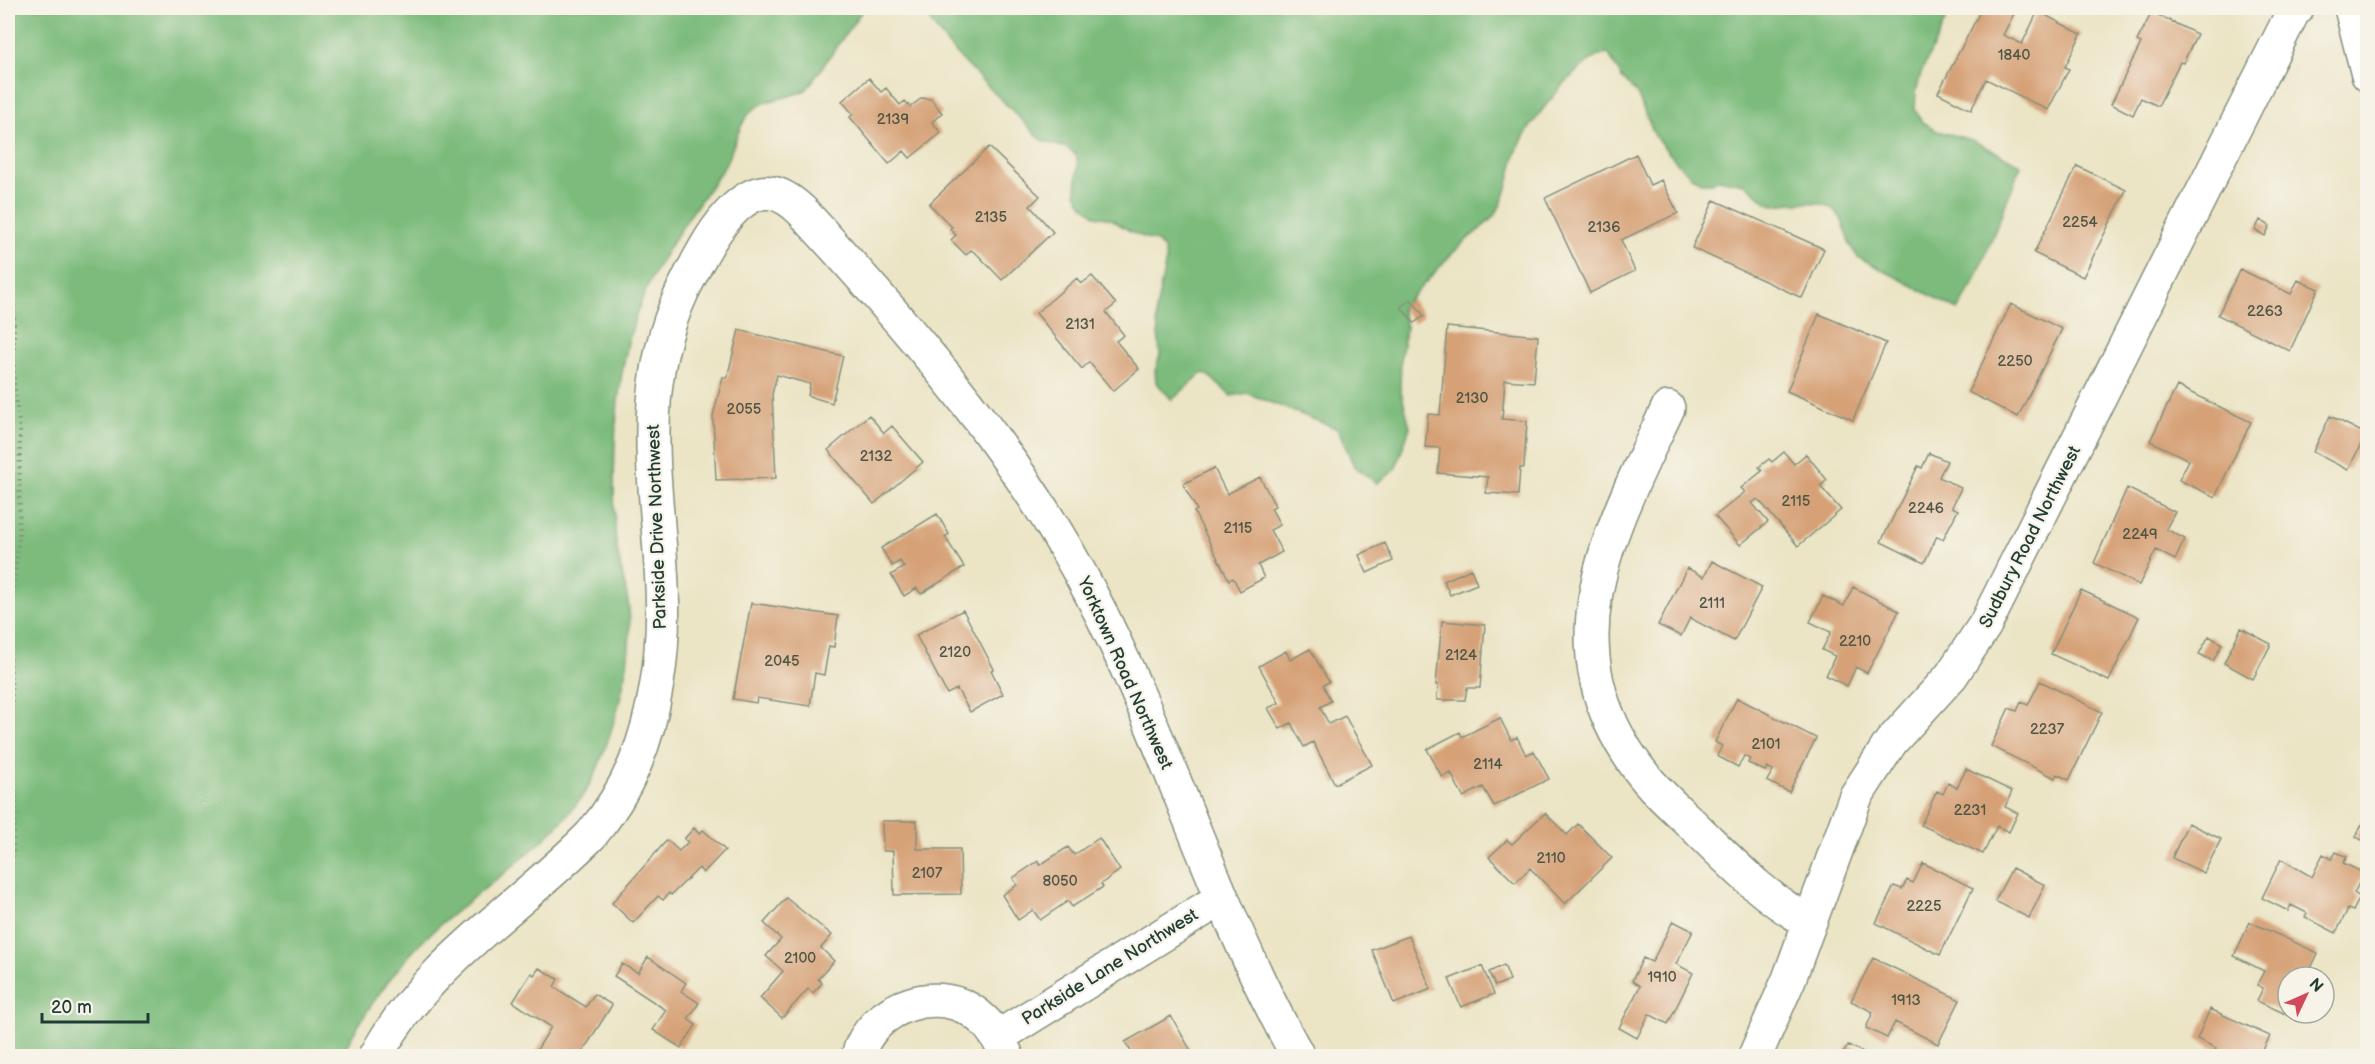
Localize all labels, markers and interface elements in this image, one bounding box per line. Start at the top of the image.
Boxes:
house number: 1840 [1998,46,2030,65]
house number: 2139 [877,110,909,129]
house number: 2135 [975,208,1007,227]
house number: 2254 [2062,213,2098,232]
house number: 2136 [1588,218,1620,237]
house number: 2263 [2247,302,2283,321]
house number: 2131 [1065,315,1095,334]
house number: 2250 [1997,352,2033,371]
house number: 2130 [1456,389,1488,408]
house number: 2055 [727,400,761,419]
street label: Parkside Drive Northwest [643,424,671,630]
street label: Sudbury Road Northwest [1975,442,2085,632]
house number: 2132 [860,447,892,466]
house number: 2115 [1782,492,1810,511]
house number: 2246 [1908,499,1944,518]
house number: 2115 [1224,519,1252,538]
house number: 2249 [2122,525,2158,544]
street label: Yorktown Road Northwest [1073,573,1177,773]
house number: 2111 [1699,594,1725,613]
house number: 2210 [1839,632,1871,651]
house number: 2120 [939,643,971,662]
house number: 2124 [1445,646,1477,665]
house number: 2045 [764,652,800,671]
house number: 2237 [2030,720,2065,739]
house number: 2101 [1751,735,1781,754]
house number: 2114 [1473,755,1503,774]
house number: 2231 [1954,801,1986,820]
house number: 2110 [1536,849,1566,868]
house number: 2107 [912,864,943,883]
house number: 8050 [1043,872,1078,891]
house number: 2225 [1906,897,1942,916]
street label: Parkside Lane Northwest [1018,904,1202,1030]
house number: 2100 [784,949,816,968]
north arrow [2276,965,2336,1025]
house number: 1910 [1647,968,1677,987]
text: N [2305,975,2327,997]
scale bar [42,986,148,1024]
house number: 1913 [1891,991,1921,1010]
text: 20 m [51,997,92,1018]

